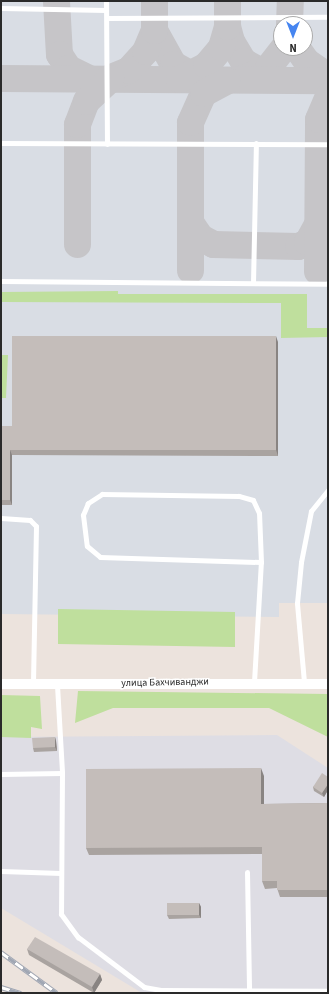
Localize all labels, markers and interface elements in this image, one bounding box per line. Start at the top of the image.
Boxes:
north arrow [273,16,313,56]
text: N [289,40,297,55]
street label: улица Бахчиванджи [121,676,209,690]

